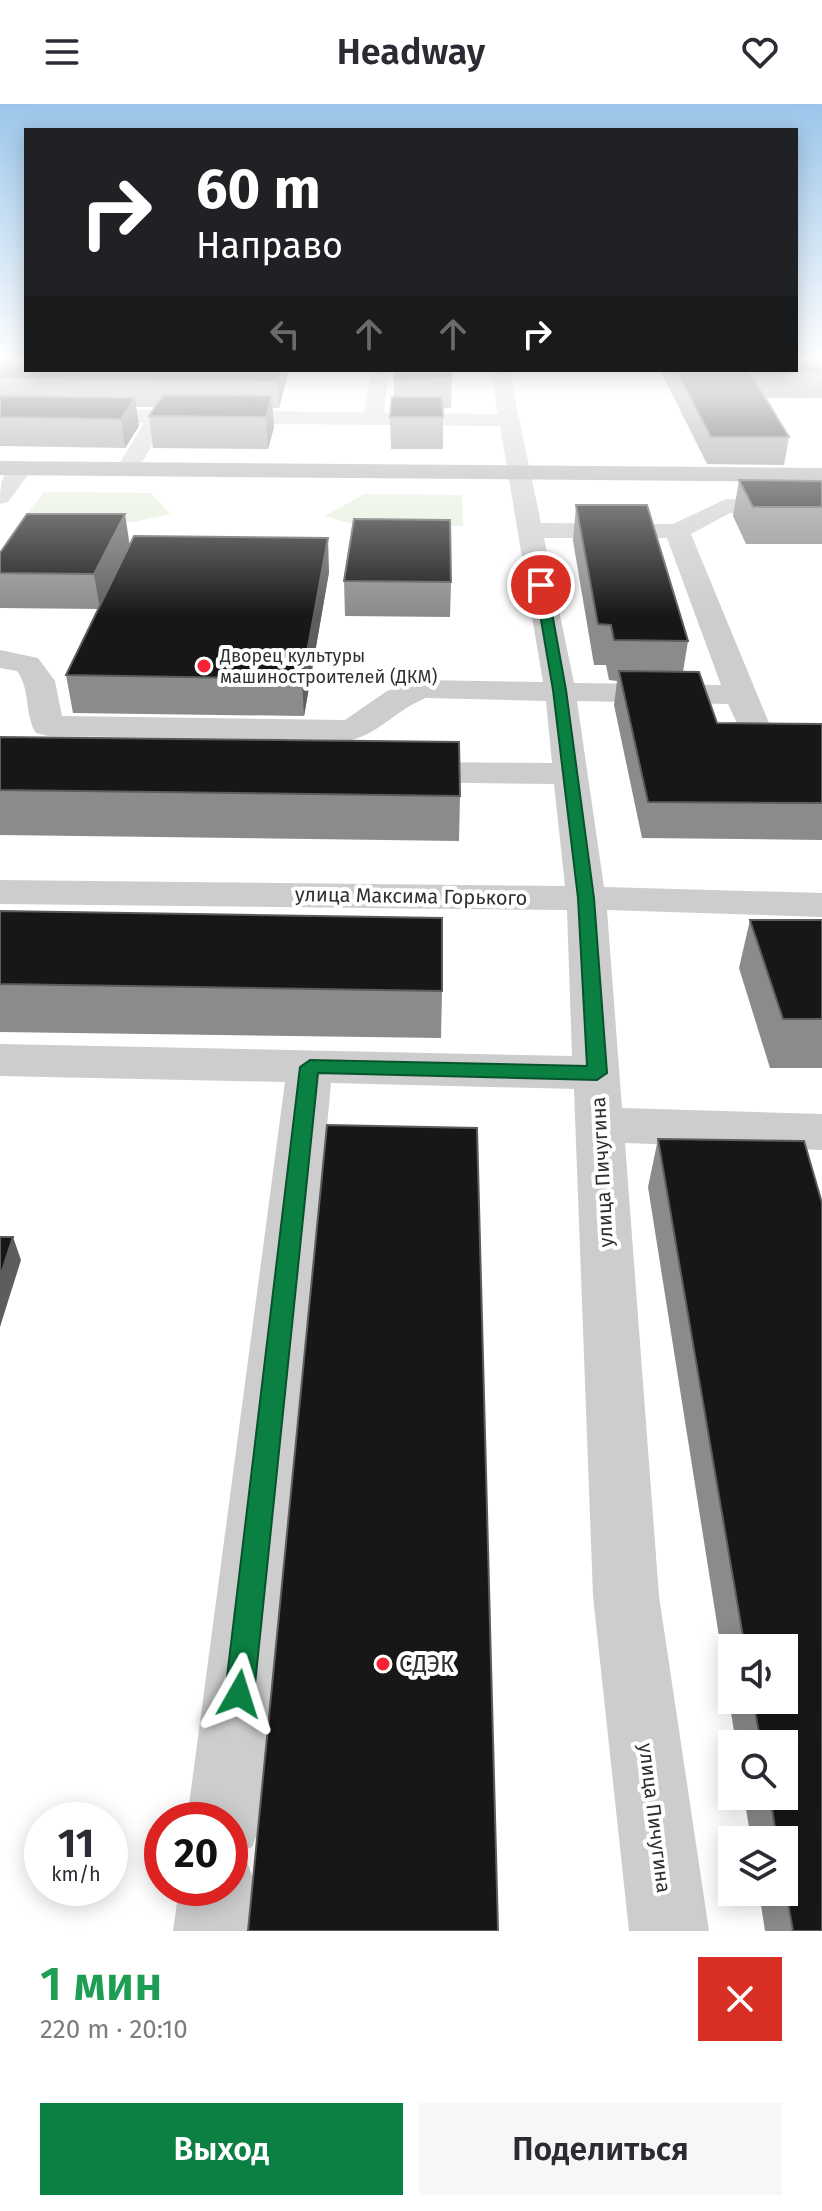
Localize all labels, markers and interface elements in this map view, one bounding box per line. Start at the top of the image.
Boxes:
icon: menu [40,30,84,74]
text: Headway [337,30,485,74]
icon: heart [738,30,782,74]
text: 60 m [196,156,321,223]
icon: right [64,160,168,264]
text: Направо [196,224,343,268]
icon: left [263,312,307,356]
icon: ahead [347,312,391,356]
icon: ahead [431,312,475,356]
icon: right [515,312,559,356]
pin [507,551,575,619]
icon: arrive [519,563,563,607]
place label: Дворец культуры машиностроителей (ДКМ) [219,645,437,688]
marker: Дворец культуры машиностроителей (ДКМ) [195,657,213,675]
street label: улица Максима Горького [295,882,527,910]
street label: улица Пичугина [586,1096,618,1248]
map controls [718,1634,798,1906]
button: sound [718,1634,798,1714]
place label: СДЭК [399,1650,454,1678]
position arrow [197,1652,281,1736]
marker: СДЭК [374,1655,392,1673]
button: search [718,1730,798,1810]
street label: улица Пичугина [634,1742,676,1894]
speed limit sign: 20 [144,1802,248,1906]
text: 11 [58,1820,94,1868]
button: layers [718,1826,798,1906]
text: km/h [51,1862,101,1886]
text: 1 мин [40,1955,163,2013]
button: close [698,1957,782,2041]
text: 220 m · 20:10 [40,2014,188,2045]
button: Выход [40,2103,403,2195]
button: Поделиться [419,2103,782,2195]

